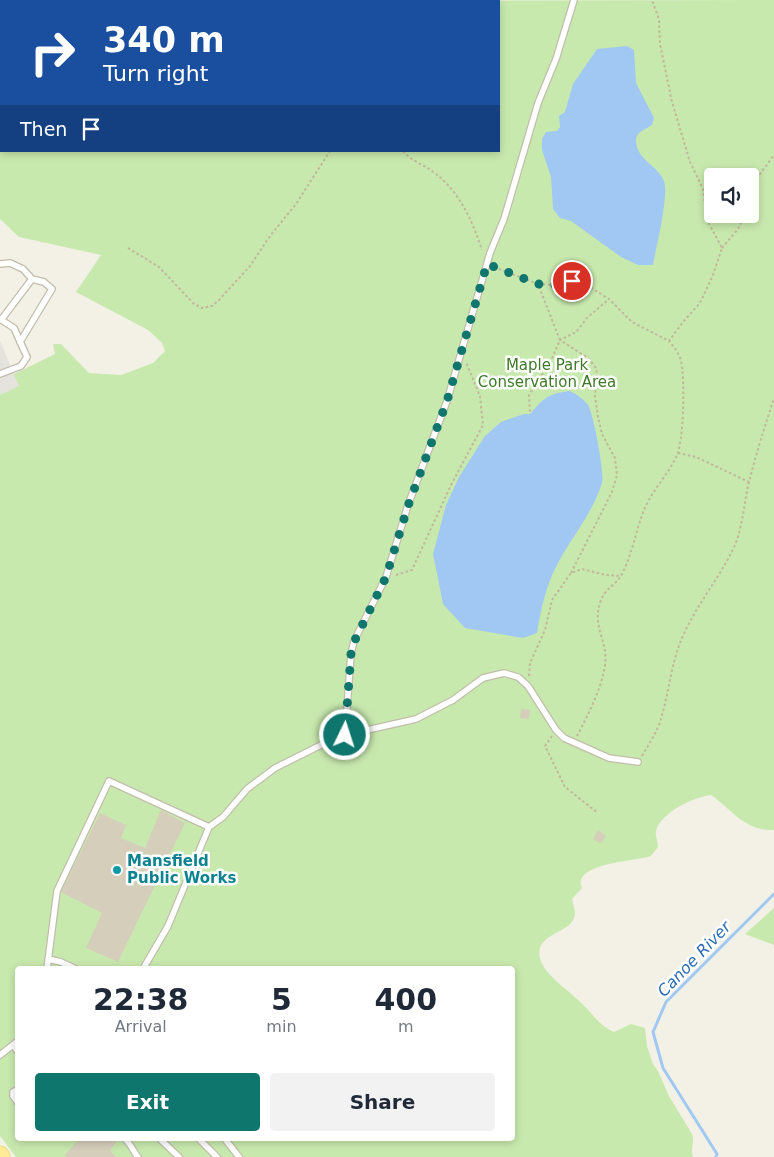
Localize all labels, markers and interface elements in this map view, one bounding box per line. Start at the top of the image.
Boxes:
icon: right [20,20,85,85]
text: 340 m [103,20,225,60]
text: Turn right [103,61,208,86]
icon: arrive [77,115,105,143]
text: Then [20,118,67,140]
map controls [704,168,759,223]
button: sound [704,168,759,223]
pin [551,260,593,302]
icon: arrive [558,267,586,295]
park label: Maple Park Conservation Area [478,356,616,391]
position arrow [318,708,370,760]
place label: Mansfield Public Works [127,852,236,887]
marker: Mansfield Public Works [111,864,123,876]
water label: Canoe River [653,916,736,1001]
text: 22:38 [93,982,188,1017]
text: 5 [271,982,292,1017]
text: 400 [374,982,437,1017]
text: Arrival [115,1017,167,1036]
text: min [266,1017,297,1036]
text: m [398,1017,414,1036]
button: Exit [35,1073,260,1131]
button: Share [270,1073,495,1131]

